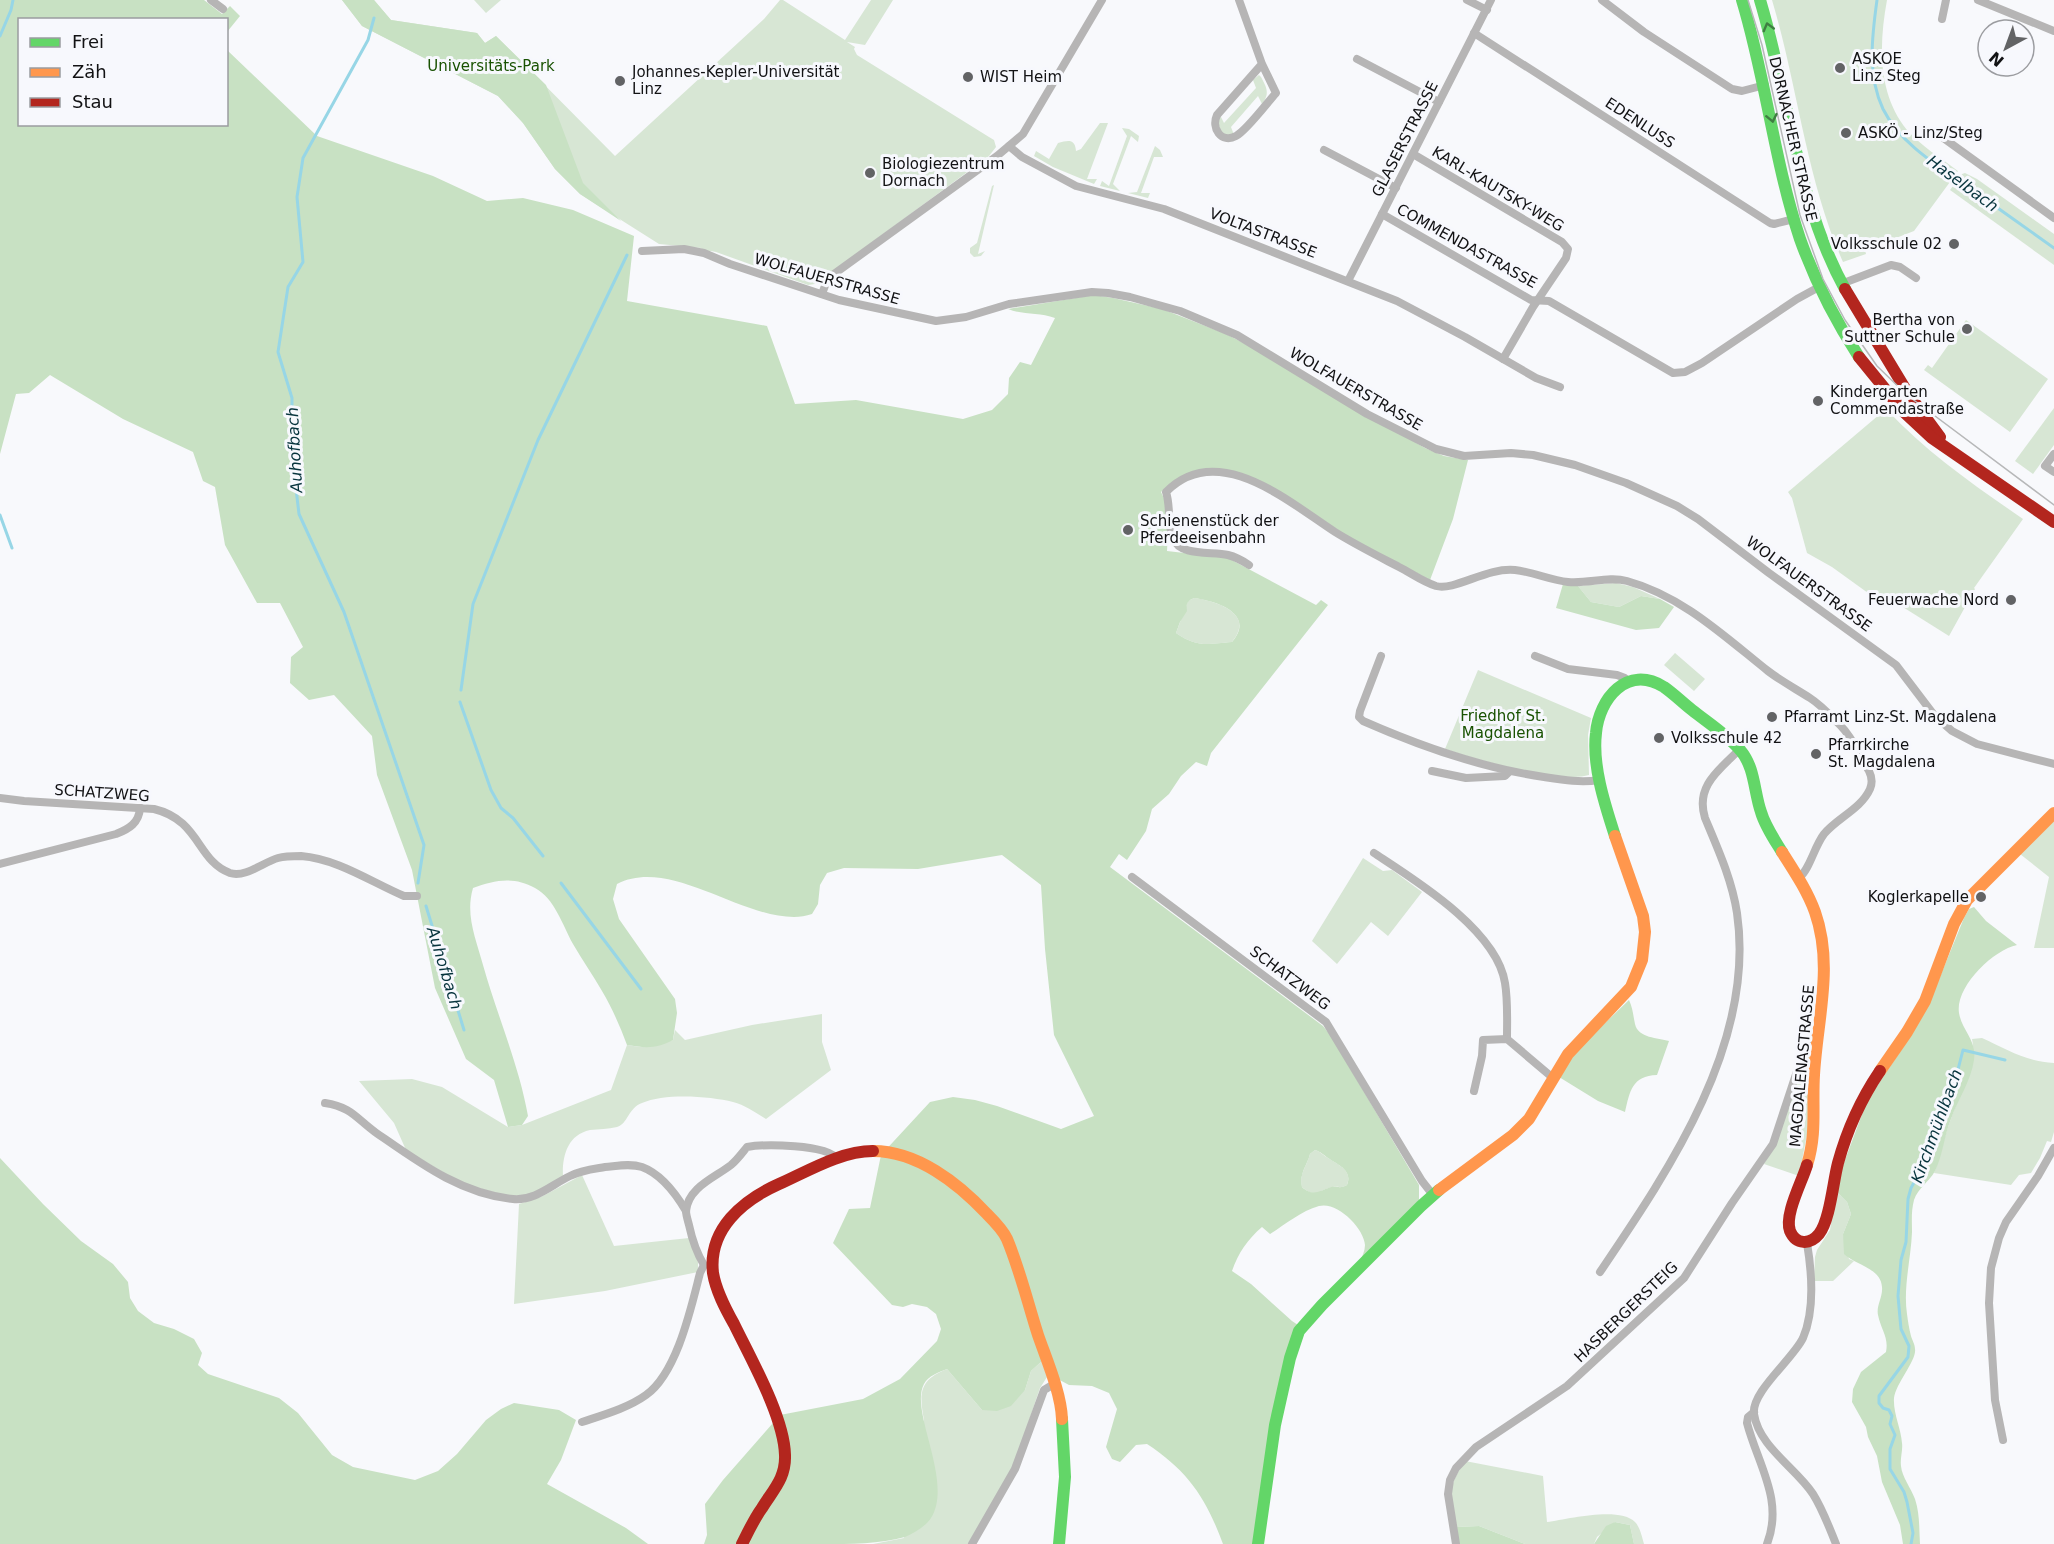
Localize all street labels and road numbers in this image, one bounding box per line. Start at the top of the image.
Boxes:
street label: DORNACHER STRASSE [1765,55,1821,223]
street label: GLASERSTRASSE [1368,78,1442,200]
street label: EDENLUSS [1602,94,1678,152]
street label: KARL-KAUTSKY-WEG [1429,142,1567,236]
street label: COMMENDASTRASSE [1394,200,1540,292]
street label: VOLTASTRASSE [1207,204,1319,262]
street label: WOLFAUERSTRASSE [752,250,902,308]
street label: WOLFAUERSTRASSE [1286,344,1426,434]
street label: WOLFAUERSTRASSE [1743,532,1875,636]
street label: SCHATZWEG [54,781,150,805]
street label: SCHATZWEG [1246,942,1334,1014]
street label: MAGDALENASTRASSE [1786,984,1818,1148]
street label: HASBERGERSTEIG [1570,1258,1682,1366]

